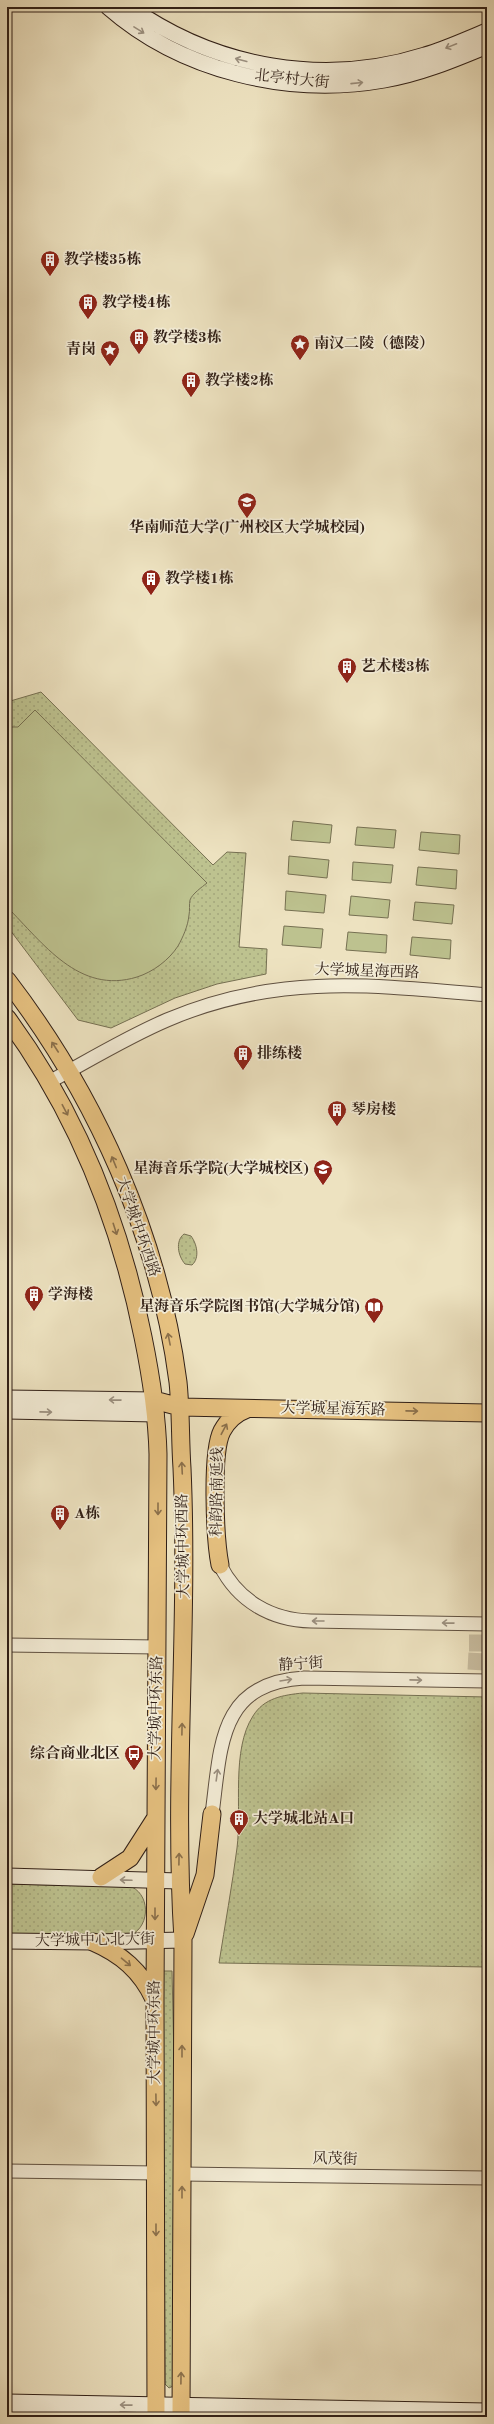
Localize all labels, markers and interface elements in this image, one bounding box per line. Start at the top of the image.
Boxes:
one-way arrow [133,26,144,34]
one-way arrow [445,42,457,50]
one-way arrow [235,56,248,63]
street label: 北亭村大街 [254,67,330,91]
one-way arrow [350,79,363,87]
building icon: 教学楼35栋 [39,249,61,277]
place label: 教学楼35栋 [64,251,141,268]
building icon: 教学楼4栋 [77,292,99,320]
place label: 教学楼4栋 [102,294,171,311]
building icon: 教学楼3栋 [128,327,150,355]
place label: 教学楼3栋 [153,329,222,346]
place icon: 南汉二陵（德陵） [289,333,311,361]
place label: 南汉二陵（德陵） [314,335,434,352]
place icon: 青岗 [99,339,121,367]
place label: 青岗 [66,341,96,358]
building icon: 教学楼2栋 [180,370,202,398]
place label: 教学楼2栋 [205,372,274,389]
school or university icon: 华南师范大学(广州校区大学城校园) [236,491,258,519]
place label: 华南师范大学(广州校区大学城校园) [129,519,365,536]
building icon: 教学楼1栋 [140,568,162,596]
place label: 教学楼1栋 [165,570,234,587]
building icon: 艺术楼3栋 [336,656,358,684]
place label: 艺术楼3栋 [361,657,430,675]
street label: 大学城星海西路 [314,961,420,981]
one-way arrow [50,1041,58,1053]
building icon: 排练楼 [232,1043,254,1071]
place label: 排练楼 [257,1045,302,1062]
building icon: 琴房楼 [326,1099,348,1127]
place label: 琴房楼 [351,1100,396,1118]
one-way arrow [61,1104,69,1116]
one-way arrow [110,1156,118,1168]
school or university icon: 星海音乐学院(大学城校区) [312,1158,334,1186]
place label: 星海音乐学院(大学城校区) [133,1159,309,1177]
street label: 大学城中环西路 [113,1174,163,1279]
one-way arrow [112,1223,120,1235]
building icon: 学海楼 [23,1284,45,1312]
place label: 学海楼 [48,1286,93,1303]
library icon: 星海音乐学院图书馆(大学城分馆) [363,1296,385,1324]
place label: 星海音乐学院图书馆(大学城分馆) [139,1297,360,1315]
one-way arrow [165,1333,173,1346]
one-way arrow [109,1396,122,1404]
street label: 大学城星海东路 [280,1400,386,1418]
one-way arrow [405,1407,418,1415]
one-way arrow [39,1408,52,1416]
one-way arrow [220,1423,228,1435]
street label: 科韵路南延线 [208,1447,226,1537]
one-way arrow [178,1462,185,1475]
street label: 大学城中环西路 [174,1493,192,1599]
one-way arrow [154,1502,162,1515]
building icon: A栋 [49,1503,71,1531]
place label: A栋 [74,1505,100,1522]
one-way arrow [312,1617,325,1625]
one-way arrow [442,1619,455,1627]
street label: 静宁街 [278,1654,324,1674]
street label: 大学城中环东路 [147,1655,165,1761]
one-way arrow [280,1676,293,1684]
one-way arrow [409,1676,422,1684]
one-way arrow [178,1723,186,1736]
bus stop icon: 综合商业北区 [123,1743,145,1771]
place label: 综合商业北区 [30,1744,120,1762]
one-way arrow [213,1769,221,1782]
one-way arrow [152,1777,160,1790]
building icon: 大学城北站A口 [228,1808,250,1836]
place label: 大学城北站A口 [253,1810,354,1827]
one-way arrow [176,1853,183,1866]
one-way arrow [120,1876,133,1883]
one-way arrow [151,1907,159,1920]
street label: 大学城中心北大街 [35,1930,155,1950]
one-way arrow [121,1957,132,1966]
street label: 大学城中环东路 [146,1979,163,2085]
one-way arrow [178,2045,186,2058]
one-way arrow [152,2093,160,2106]
street label: 风茂街 [312,2150,358,2168]
one-way arrow [178,2186,186,2199]
one-way arrow [152,2223,160,2236]
one-way arrow [177,2372,184,2385]
one-way arrow [120,2401,133,2408]

